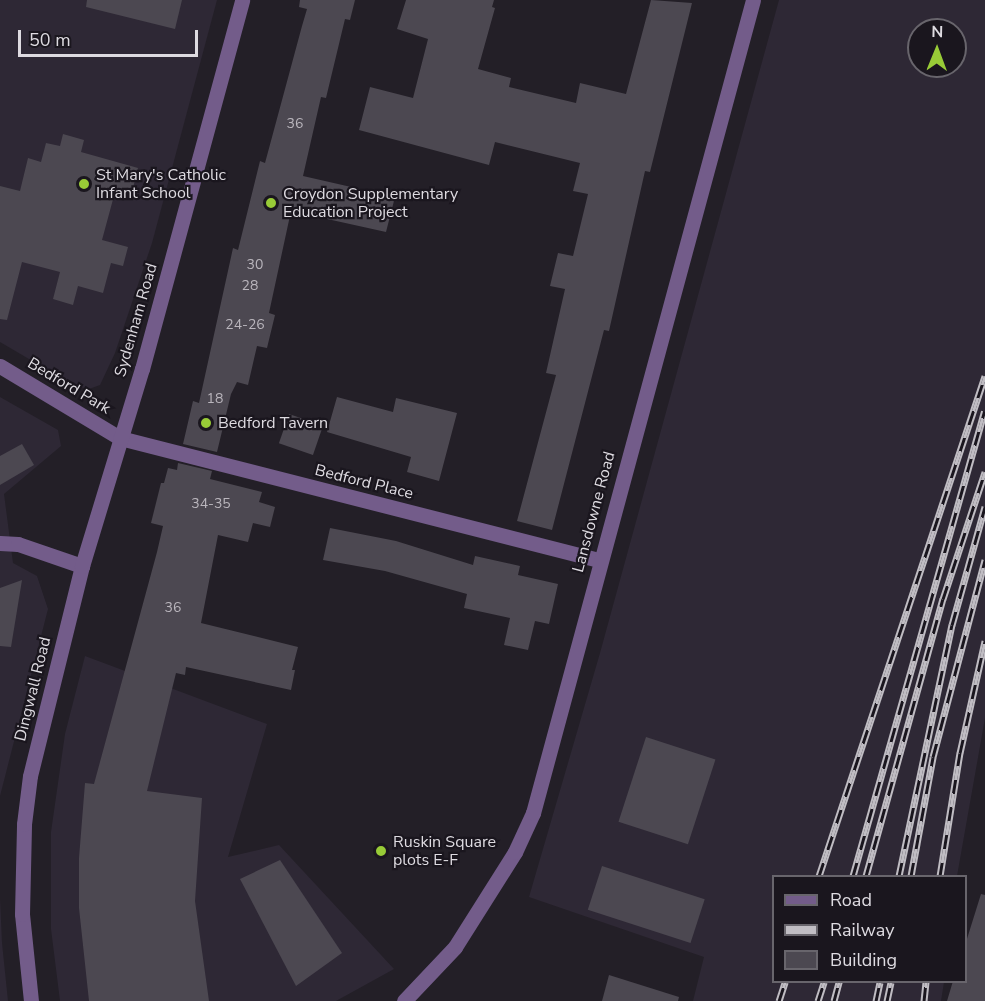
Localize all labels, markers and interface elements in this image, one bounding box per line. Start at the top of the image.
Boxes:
scale bar [21,18,201,56]
north arrow [907,18,967,78]
text: N [931,21,943,43]
text: 50 m [29,28,71,52]
house number: 36 [287,116,303,132]
place label: St Mary's Catholic Infant School [96,165,226,203]
marker: St Mary's Catholic Infant School [77,177,91,191]
place label: Croydon Supplementary Education Project [283,184,458,222]
marker: Croydon Supplementary Education Project [264,196,278,210]
house number: 30 [247,257,263,273]
street label: Sydenham Road [111,261,161,379]
house number: 28 [242,278,258,294]
house number: 24-26 [225,317,265,333]
street label: Bedford Park [24,354,114,418]
house number: 18 [207,391,223,407]
place label: Bedford Tavern [218,413,328,433]
marker: Bedford Tavern [199,416,213,430]
street label: Lansdowne Road [569,449,619,575]
street label: Bedford Place [313,460,415,504]
house number: 34-35 [191,496,231,512]
house number: 36 [165,600,181,616]
street label: Dingwall Road [11,635,55,743]
place label: Ruskin Square plots E-F [393,832,496,870]
marker: Ruskin Square plots E-F [374,844,388,858]
legend [772,875,967,983]
text: Road [830,888,872,912]
text: Railway [830,918,895,942]
text: Building [830,948,897,972]

